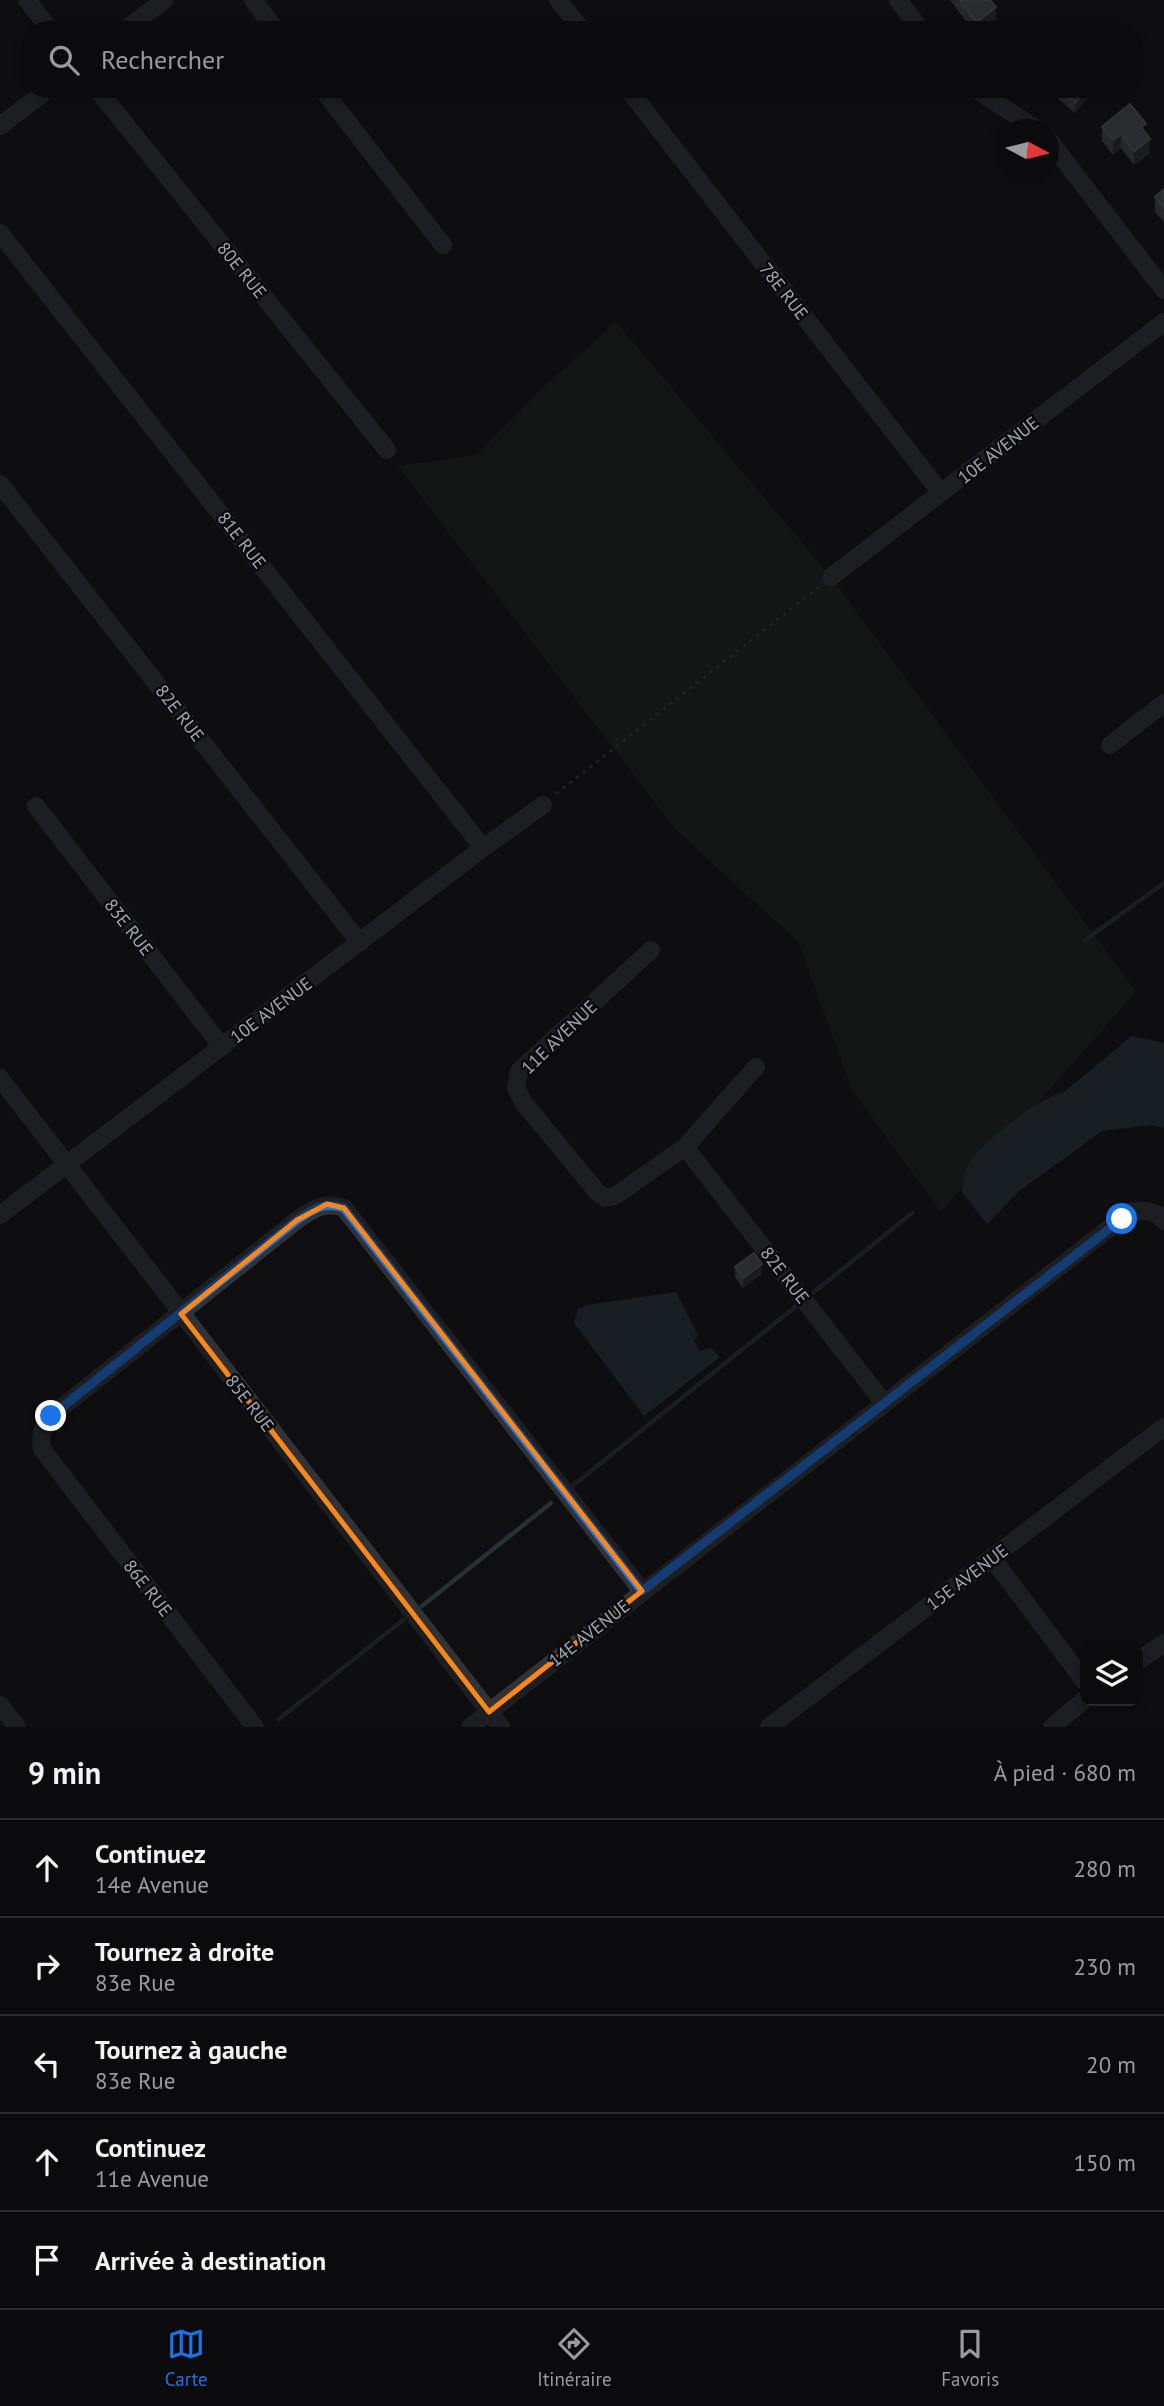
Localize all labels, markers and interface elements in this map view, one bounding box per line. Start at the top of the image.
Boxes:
search box [21,21,1143,98]
icon: search [45,41,83,79]
text: Rechercher [101,43,224,76]
north arrow [996,119,1059,182]
street label: 80E RUE [212,237,272,303]
street label: 78E RUE [755,258,813,324]
street label: 10E AVENUE [953,411,1043,489]
street label: 81E RUE [213,507,271,573]
street label: 82E RUE [151,680,209,746]
street label: 83E RUE [100,894,158,960]
street label: 10E AVENUE [226,972,316,1048]
street label: 11E AVENUE [516,995,602,1079]
route start [1106,1203,1137,1234]
street label: 82E RUE [756,1242,814,1308]
street label: 85E RUE [221,1370,279,1436]
route end [35,1400,66,1431]
street label: 15E AVENUE [922,1539,1012,1615]
street label: 86E RUE [119,1555,177,1621]
street label: 14E AVENUE [544,1594,634,1672]
map controls [1080,1643,1143,1706]
button: layers [1080,1643,1143,1706]
text: 9 min [28,1753,101,1792]
text: À pied · 680 m [994,1758,1136,1787]
text: Continuez [95,1837,206,1870]
icon: ahead [28,1849,66,1887]
text: 280 m [1074,1854,1136,1883]
text: 14e Avenue [95,1870,209,1899]
text: Tournez à droite [95,1935,274,1968]
icon: right [28,1947,66,1985]
text: 230 m [1074,1952,1136,1981]
text: 83e Rue [95,1968,175,1997]
text: Tournez à gauche [95,2033,287,2066]
icon: left [28,2045,66,2083]
text: 20 m [1086,2050,1136,2079]
text: 83e Rue [95,2066,175,2095]
text: Continuez [95,2131,206,2164]
icon: ahead [28,2143,66,2181]
text: 150 m [1074,2148,1136,2177]
text: 11e Avenue [95,2164,209,2193]
icon: arrive [28,2241,66,2279]
text: Arrivée à destination [95,2244,326,2277]
tab: Carte [165,2325,208,2391]
tab: Itinéraire [537,2325,612,2391]
tab: Favoris [941,2325,999,2391]

